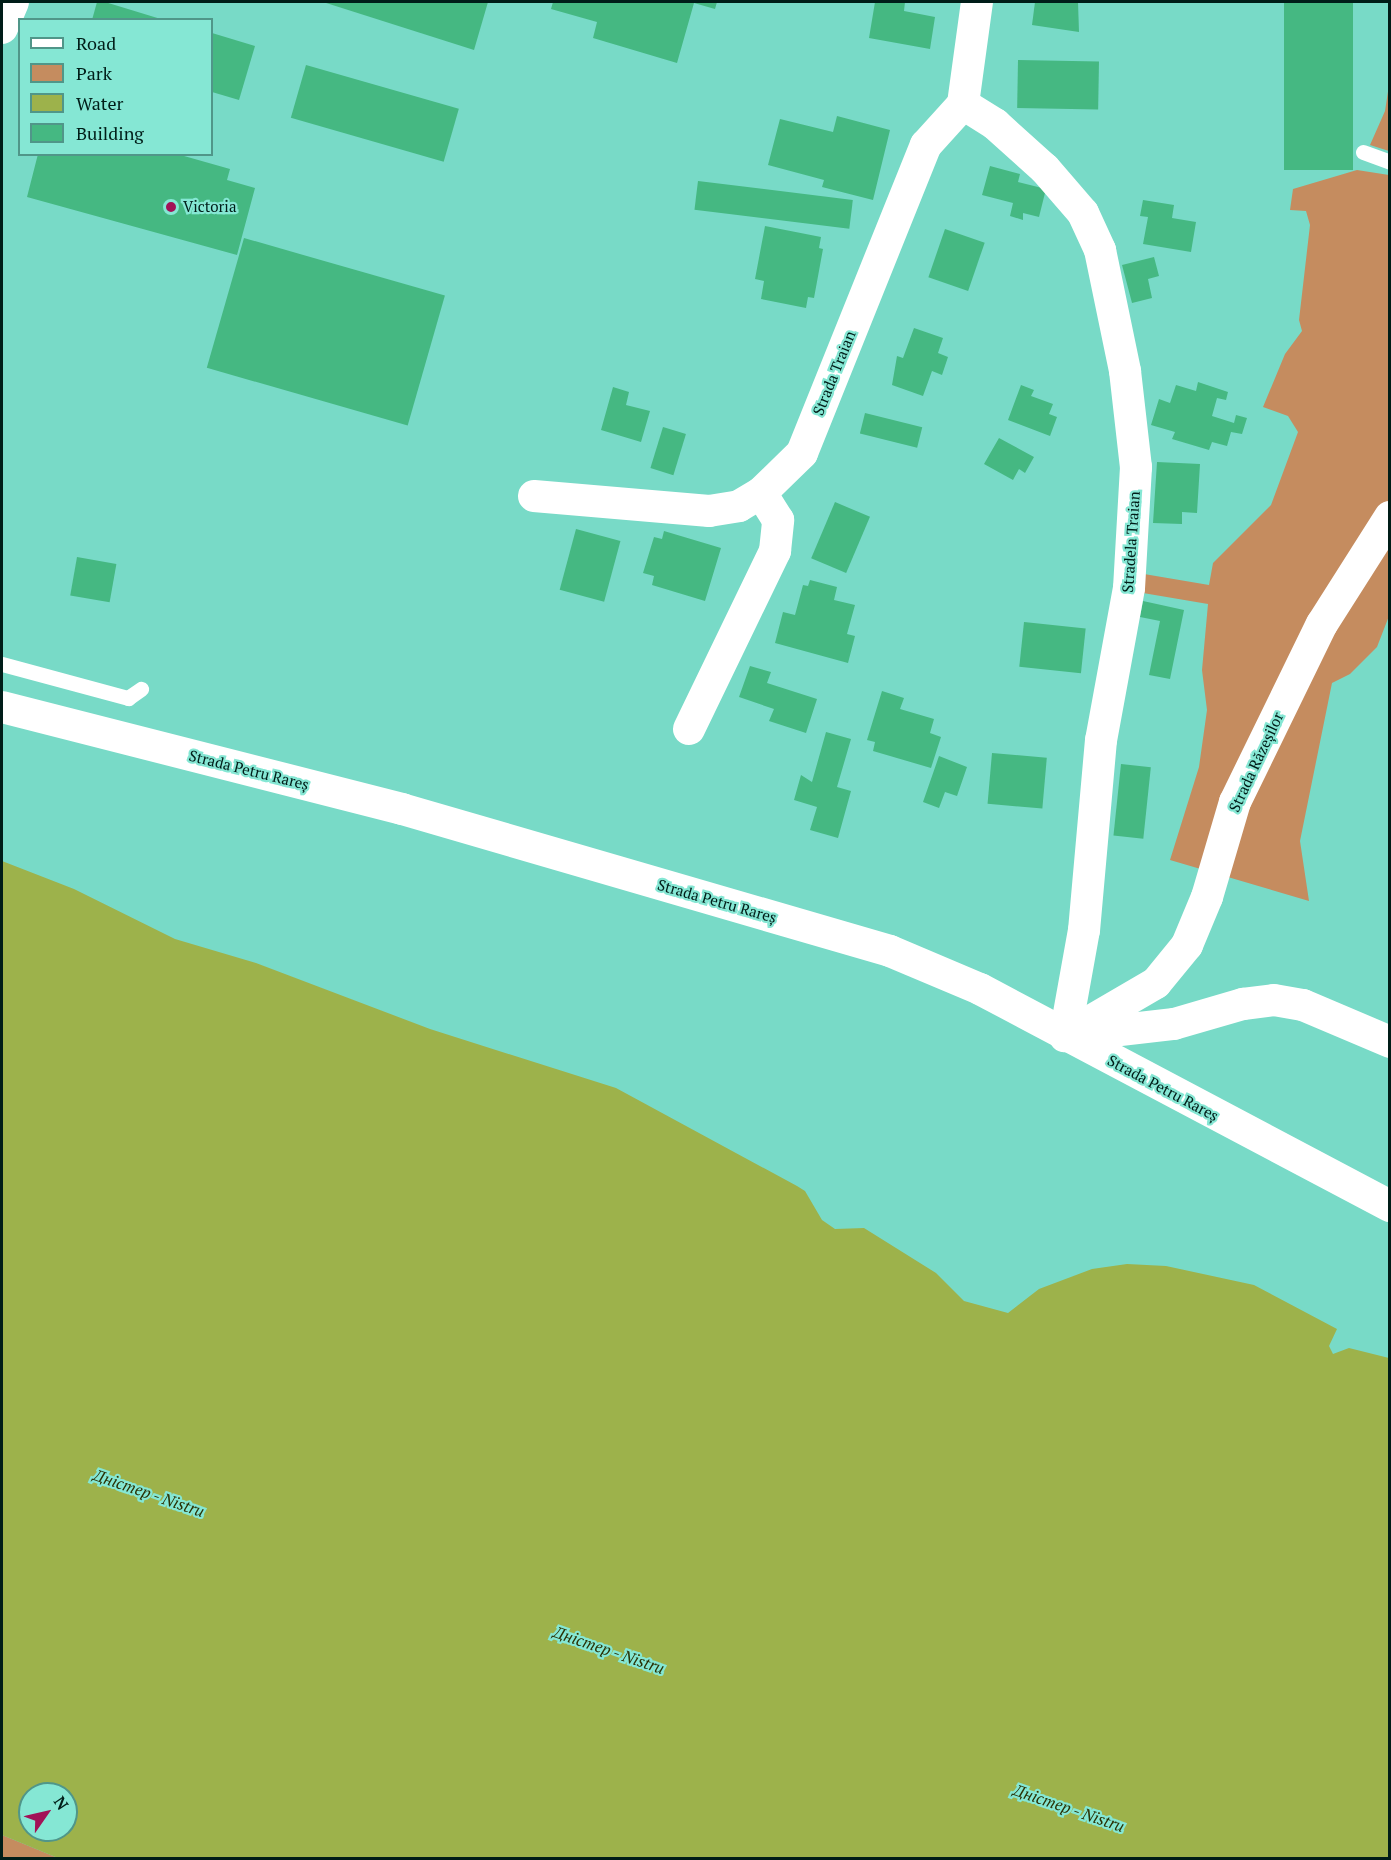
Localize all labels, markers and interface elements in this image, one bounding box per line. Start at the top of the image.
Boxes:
legend [18,18,213,156]
text: Road [76,31,116,55]
text: Park [76,61,112,85]
text: Water [76,91,123,115]
text: Building [76,121,144,145]
place label: Victoria [183,198,236,216]
marker: Victoria [164,200,178,214]
street label: Strada Traian [809,328,859,418]
street label: Stradela Traian [1118,491,1144,593]
street label: Strada Răzeșilor [1225,709,1287,815]
street label: Strada Petru Rareș [187,746,311,794]
street label: Strada Petru Rareș [655,875,779,927]
street label: Strada Petru Rareș [1104,1051,1222,1125]
water label: Дністер - Nistru [90,1465,208,1521]
water label: Дністер - Nistru [550,1622,668,1678]
water label: Дністер - Nistru [1010,1780,1128,1836]
north arrow [18,1782,78,1842]
text: N [49,1792,74,1814]

